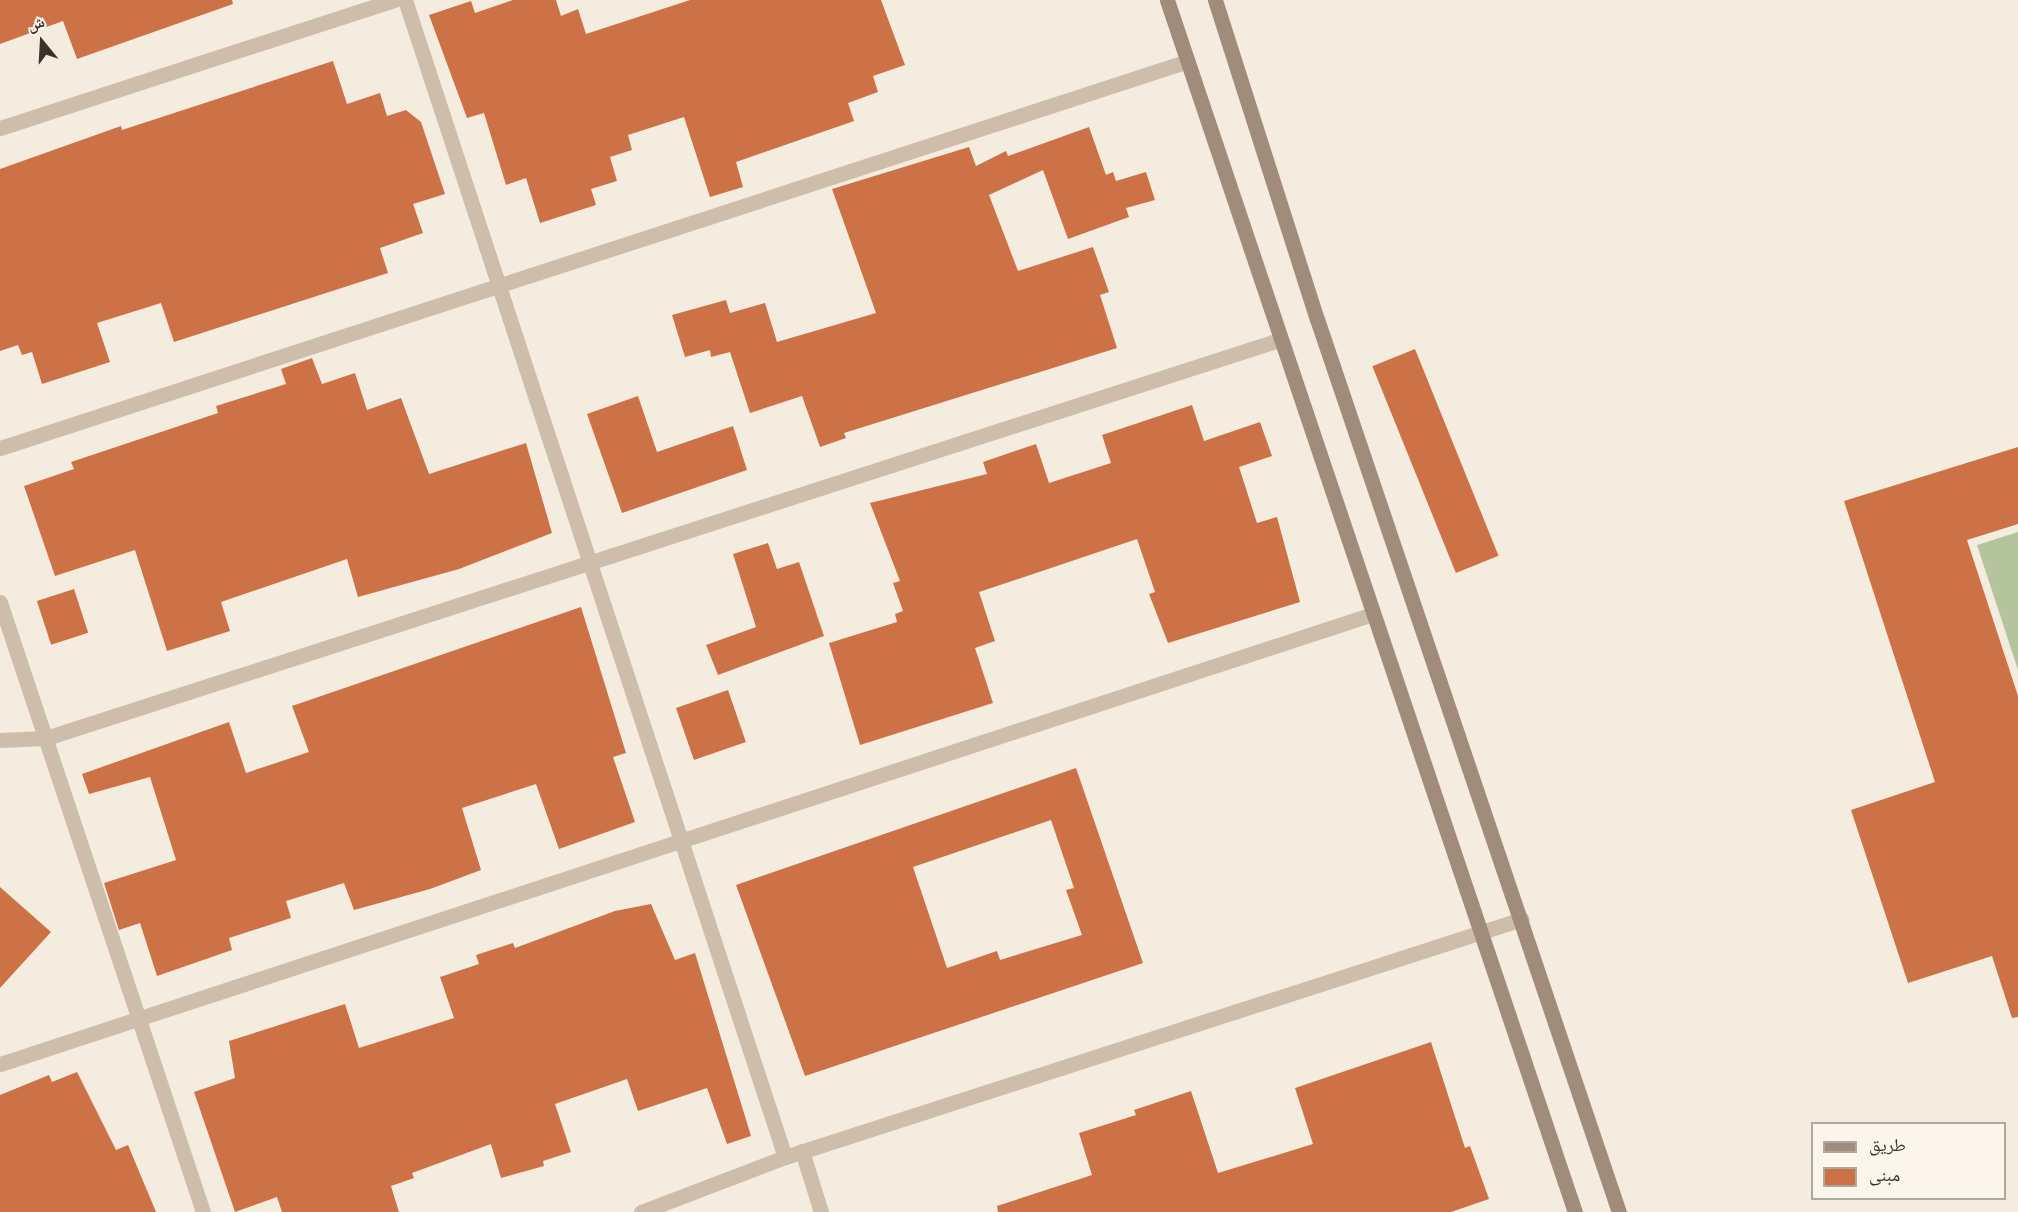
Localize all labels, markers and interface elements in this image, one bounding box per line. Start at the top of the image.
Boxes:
north arrow [12,12,72,72]
text: ش [25,13,48,37]
legend [1811,1122,2006,1200]
text: طريق [1869,1135,1906,1158]
text: مبنى [1869,1165,1900,1188]

